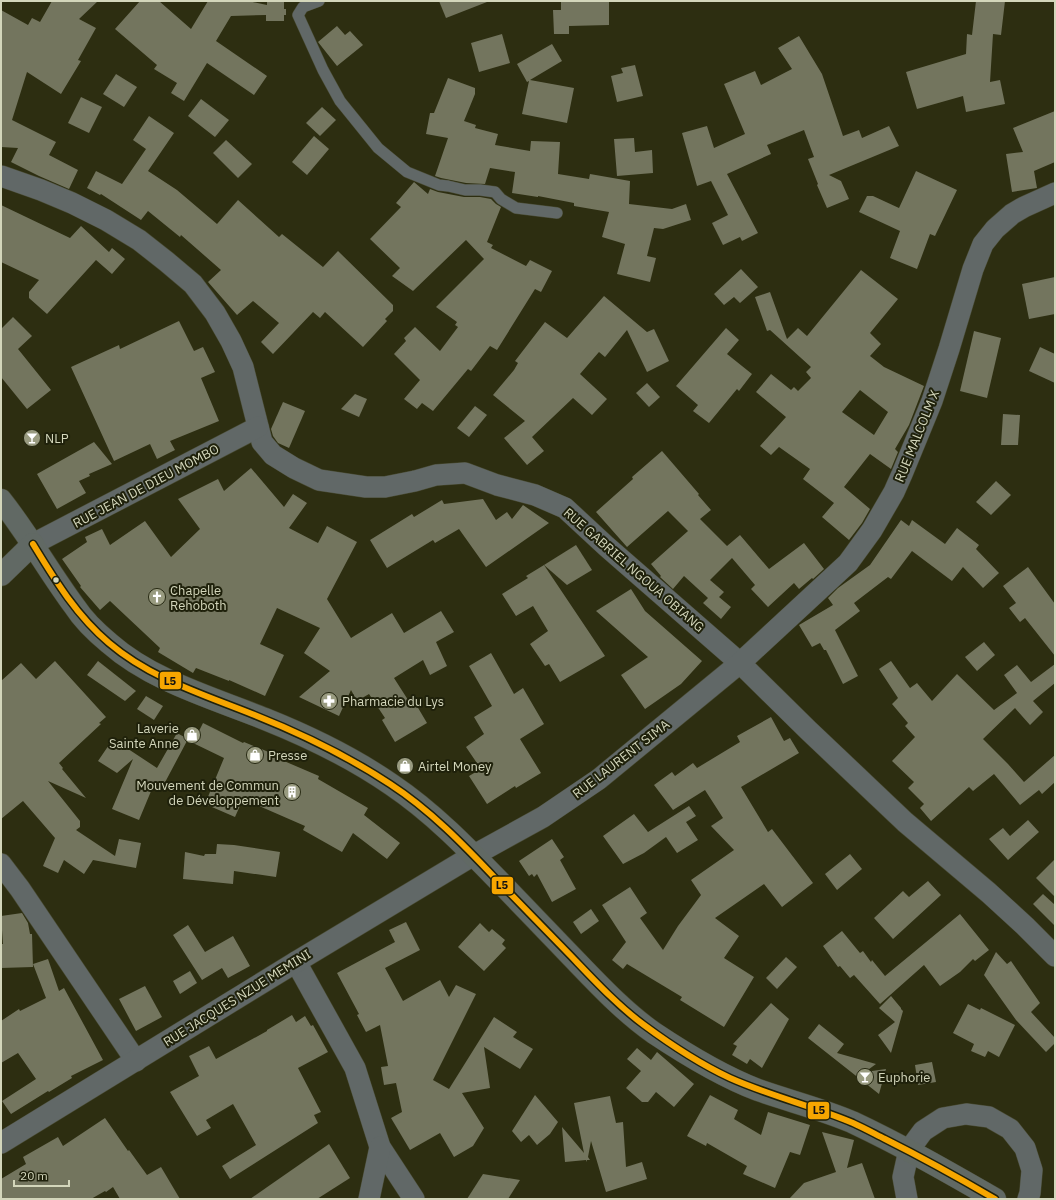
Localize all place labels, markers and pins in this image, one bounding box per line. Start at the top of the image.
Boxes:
bar icon: NLP [22,428,42,448]
place label: NLP [45,430,69,447]
unlabelled marker [51,575,61,585]
place label: Chapelle Rehoboth [170,582,227,614]
church icon: Chapelle Rehoboth [147,587,167,607]
pharmacy icon: Pharmacie du Lys [319,691,339,711]
place label: Pharmacie du Lys [342,693,444,710]
place label: Laverie Sainte Anne [109,720,179,752]
shop icon: Laverie Sainte Anne [182,725,202,745]
shop icon: Presse [245,745,265,765]
place label: Presse [268,747,307,764]
shop icon: Airtel Money [395,756,415,776]
place label: Airtel Money [418,758,492,775]
place label: Mouvement de Commun de Développement [136,777,279,809]
building icon: Mouvement de Commun de Développement [282,782,302,802]
bar icon: Euphorie [855,1067,875,1087]
place label: Euphorie [878,1069,930,1086]

